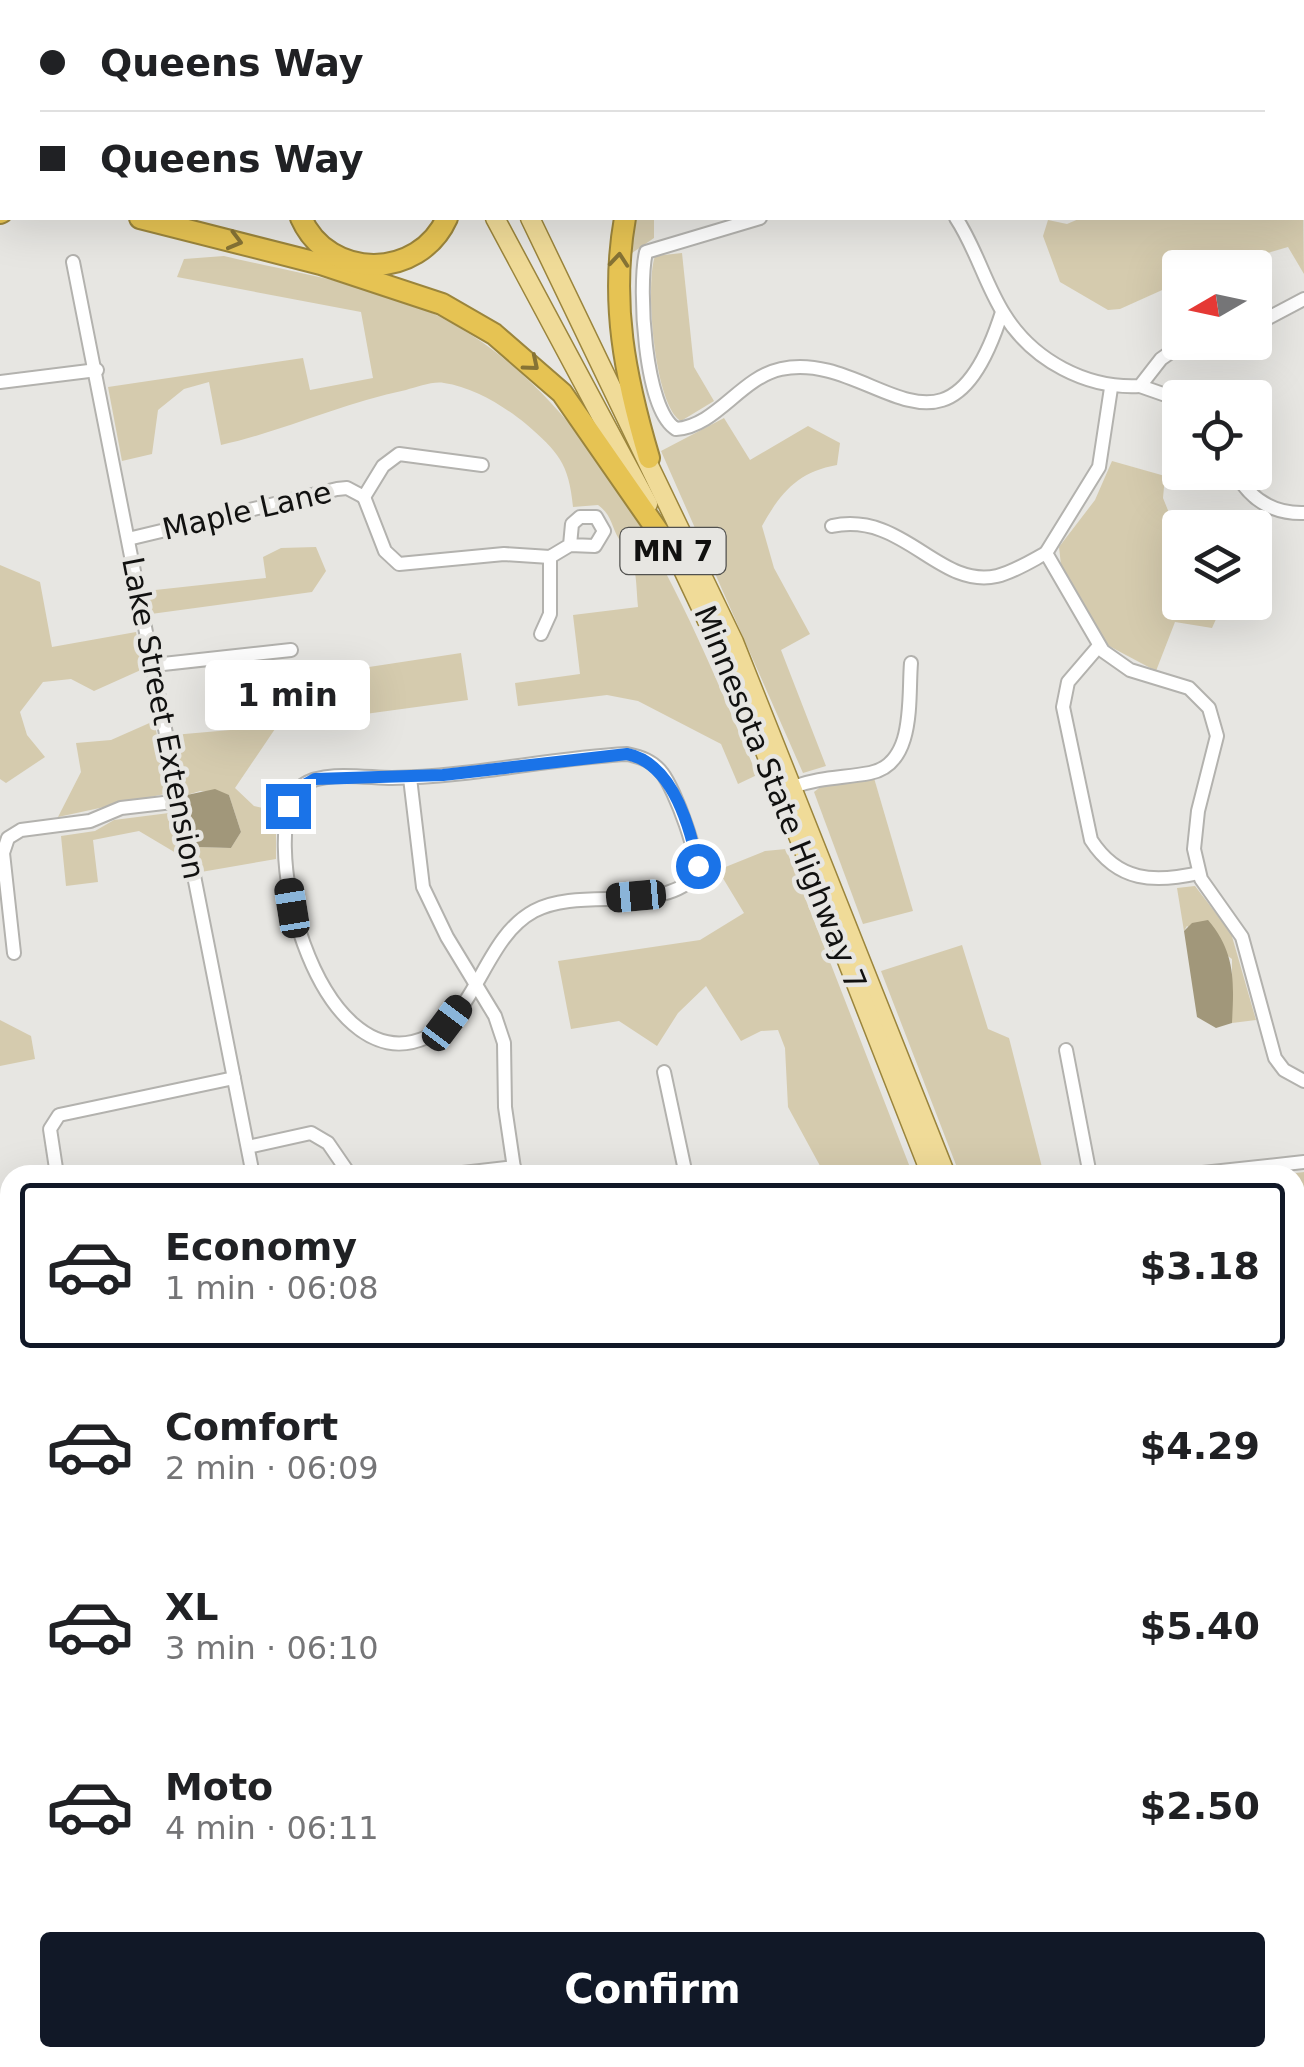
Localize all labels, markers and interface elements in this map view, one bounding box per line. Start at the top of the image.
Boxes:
text: Queens Way [100,41,364,85]
text: Queens Way [100,137,364,181]
one-way arrow [226,230,243,251]
north arrow [1162,250,1272,360]
map controls [1162,250,1272,620]
one-way arrow [607,251,629,267]
one-way arrow [520,353,538,371]
button: locate [1162,380,1272,490]
street label: Maple Lane [159,474,335,547]
button: layers [1162,510,1272,620]
road number: MN 7 [620,528,726,574]
street label: Lake Street Extension [115,554,212,882]
street label: Minnesota State Highway 7 [687,600,874,995]
callout: 1 min [206,661,370,731]
text: 1 min [237,676,338,714]
route end [266,784,311,829]
route start [676,844,721,889]
car [272,876,312,940]
car [605,878,667,914]
car [417,990,477,1056]
icon: car [45,1221,135,1311]
text: Economy [165,1225,357,1269]
text: $3.18 [1140,1244,1260,1288]
text: 1 min · 06:08 [165,1269,379,1307]
icon: car [45,1401,135,1491]
text: Comfort [165,1405,338,1449]
text: $4.29 [1140,1424,1260,1468]
text: 2 min · 06:09 [165,1449,379,1487]
icon: car [45,1581,135,1671]
text: XL [165,1585,219,1629]
text: $5.40 [1140,1604,1260,1648]
text: 3 min · 06:10 [165,1629,379,1667]
icon: car [45,1761,135,1851]
text: Moto [165,1765,273,1809]
text: $2.50 [1140,1784,1260,1828]
text: 4 min · 06:11 [165,1809,379,1847]
button: Confirm [40,1932,1265,2047]

